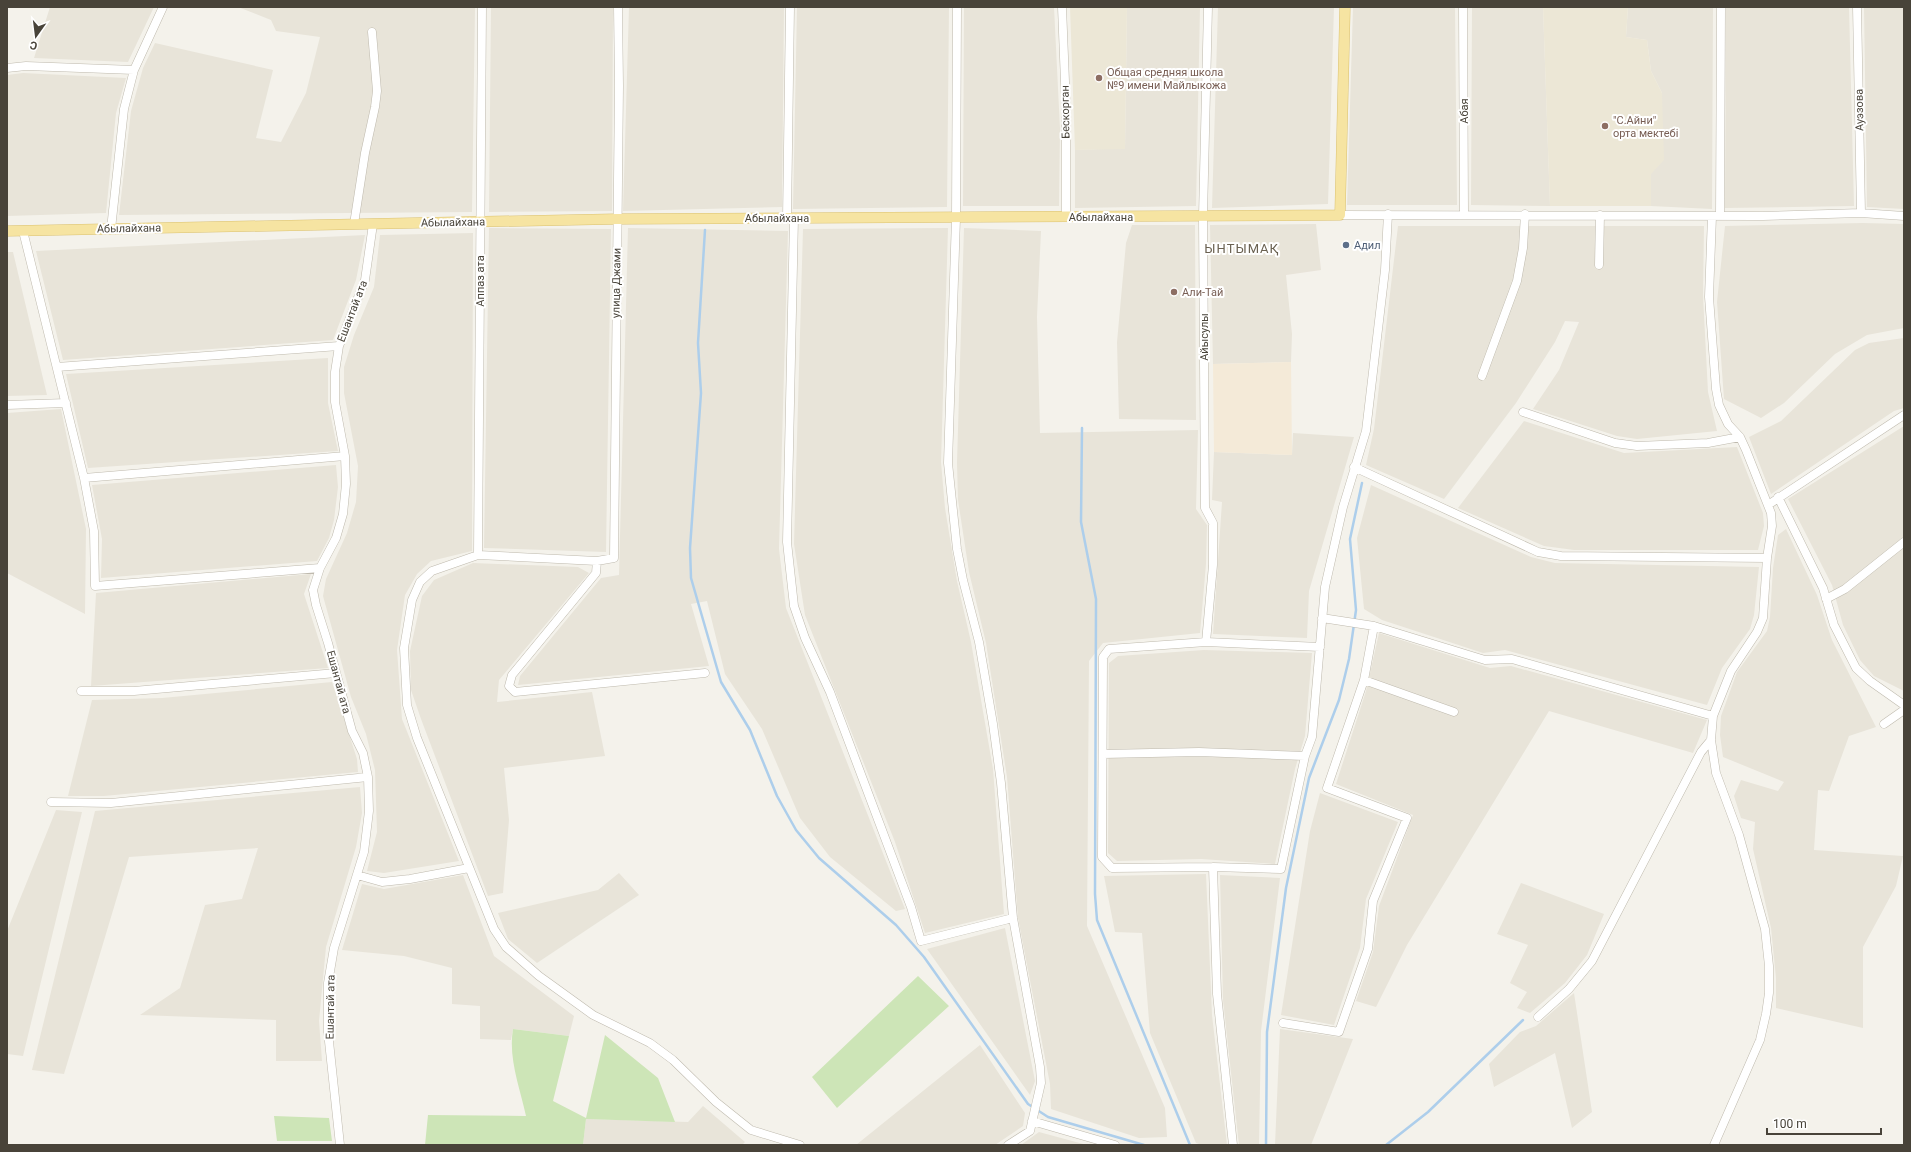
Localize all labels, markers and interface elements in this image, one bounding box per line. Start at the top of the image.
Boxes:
north arrow [16,16,56,56]
text: С [29,38,39,52]
place label: Общая средняя школа №9 имени Майлыкожа [1107,66,1226,92]
marker: Общая средняя школа №9 имени Майлыкожа [1094,73,1104,83]
street label: Бескорган [1059,85,1072,139]
street label: Ауэзова [1853,89,1866,131]
street label: Абая [1458,98,1471,124]
place label: "С.Айни" орта мектебі [1613,114,1678,140]
marker: "С.Айни" орта мектебі [1600,121,1610,131]
street label: Абылайхана [1069,211,1133,224]
street label: Абылайхана [745,212,809,225]
street label: Абылайхана [421,215,485,230]
street label: Абылайхана [97,221,161,236]
place label: Адил [1354,239,1381,252]
marker: Адил [1341,240,1351,250]
district label: ЫНТЫМАҚ [1204,241,1280,256]
street label: улица Джами [609,248,624,318]
street label: Аппаз ата [474,255,487,307]
street label: Ешантай ата [335,279,370,344]
place label: Али-Тай [1182,286,1223,299]
marker: Али-Тай [1169,287,1179,297]
street label: Айысулы [1198,313,1211,361]
street label: Ешантай ата [324,649,353,715]
street label: Ешантай ата [323,974,338,1040]
scale bar [1767,1110,1881,1136]
text: 100 m [1773,1117,1807,1131]

